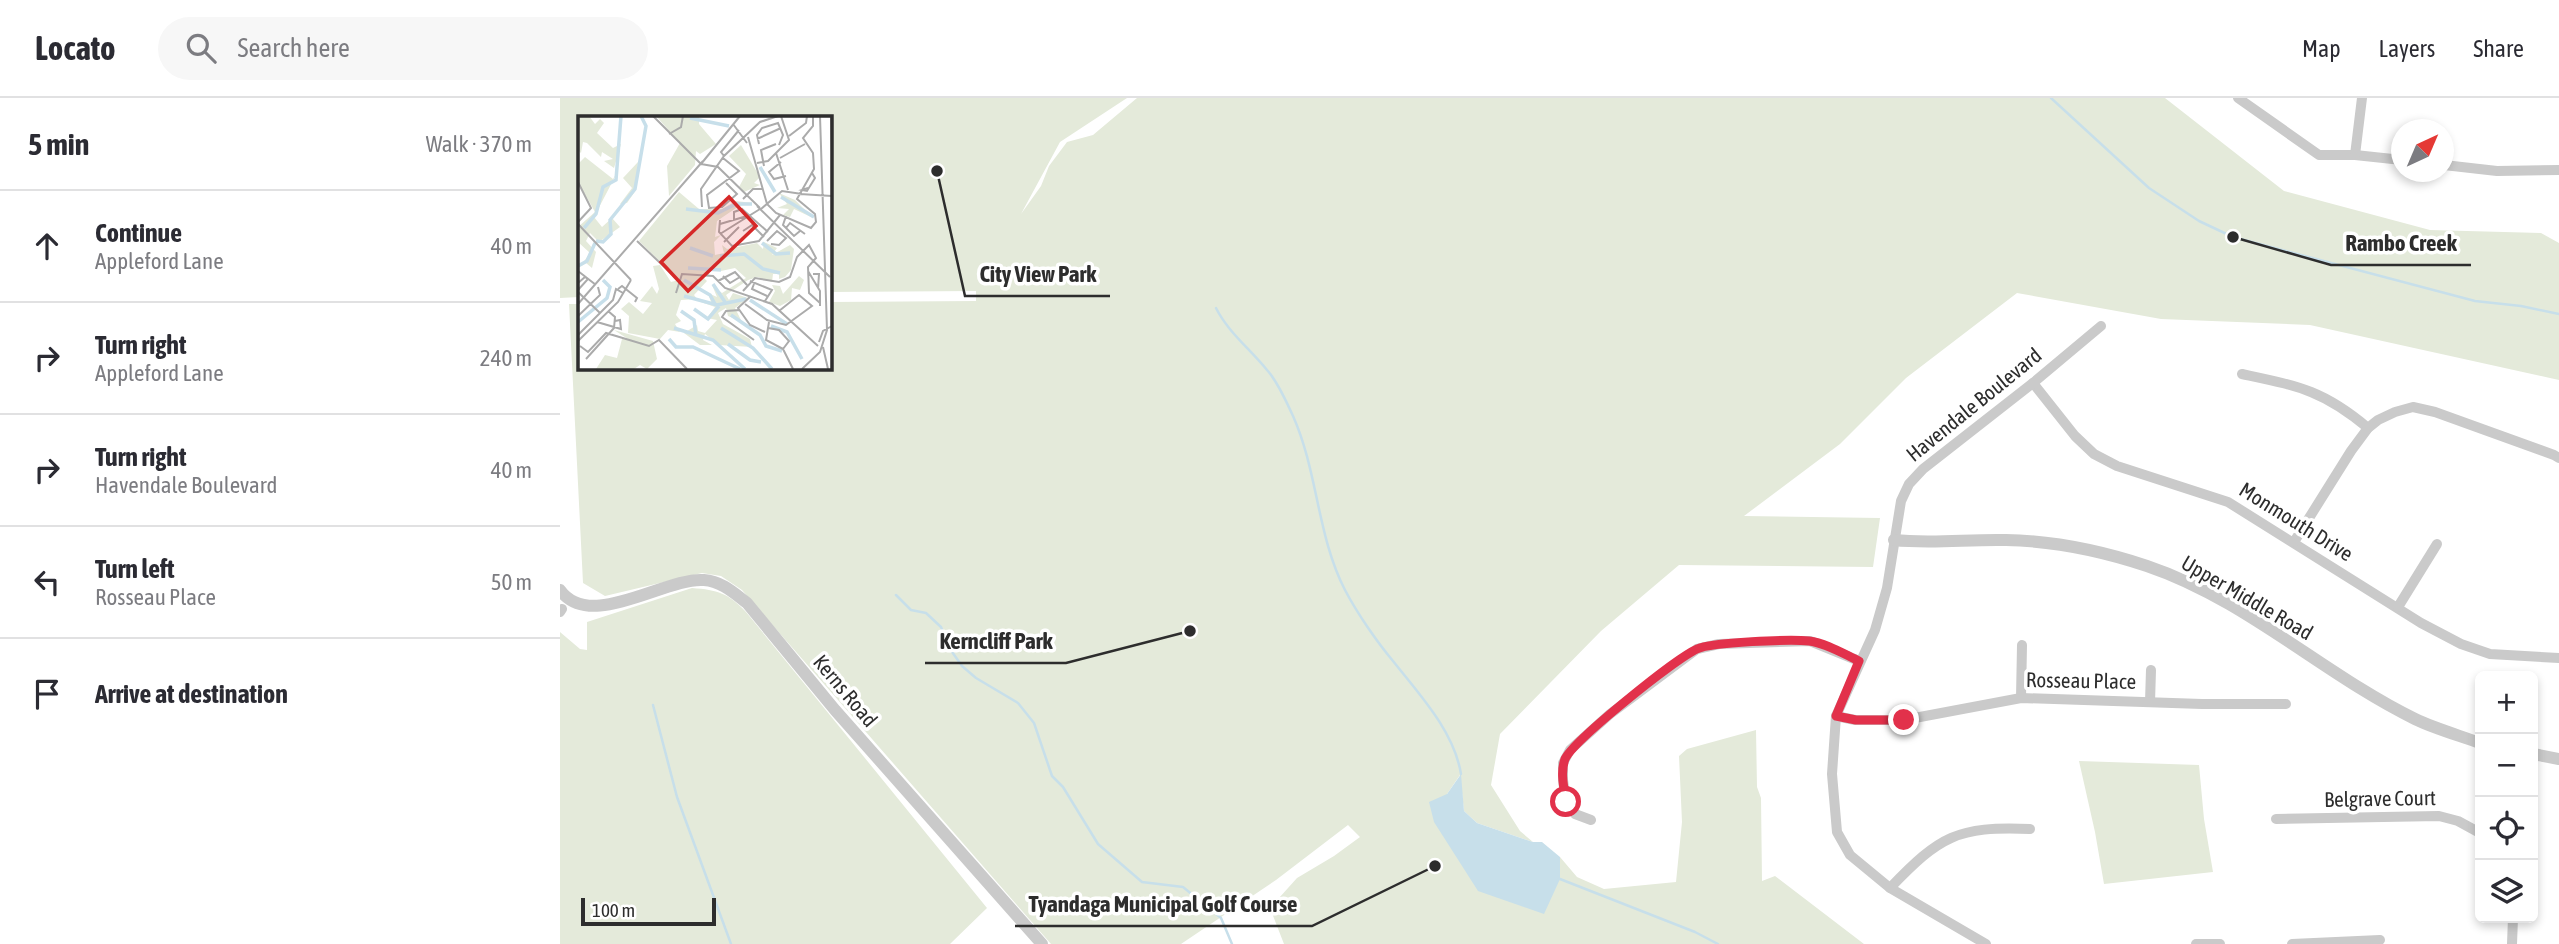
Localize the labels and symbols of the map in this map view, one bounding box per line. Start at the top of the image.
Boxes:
inset map [578,116,831,369]
north arrow [2391,119,2454,182]
callout: Rambo Creek [2331,221,2471,265]
text: Rambo Creek [2345,230,2458,256]
callout: City View Park [965,252,1110,296]
text: City View Park [980,261,1097,287]
street label: Havendale Boulevard [1901,342,2046,466]
street label: Monmouth Drive [2235,477,2358,566]
street label: Upper Middle Road [2178,550,2317,644]
callout: Kerncliff Park [925,619,1066,663]
text: Kerncliff Park [939,628,1053,654]
street label: Kerns Road [809,650,883,731]
street label: Rosseau Place [2026,667,2136,693]
route end [1888,704,1919,735]
street label: Belgrave Court [2324,785,2436,811]
route start [1550,786,1581,817]
callout: Tyandaga Municipal Golf Course [1015,882,1312,926]
text: Tyandaga Municipal Golf Course [1029,891,1297,917]
scale bar [581,895,716,927]

